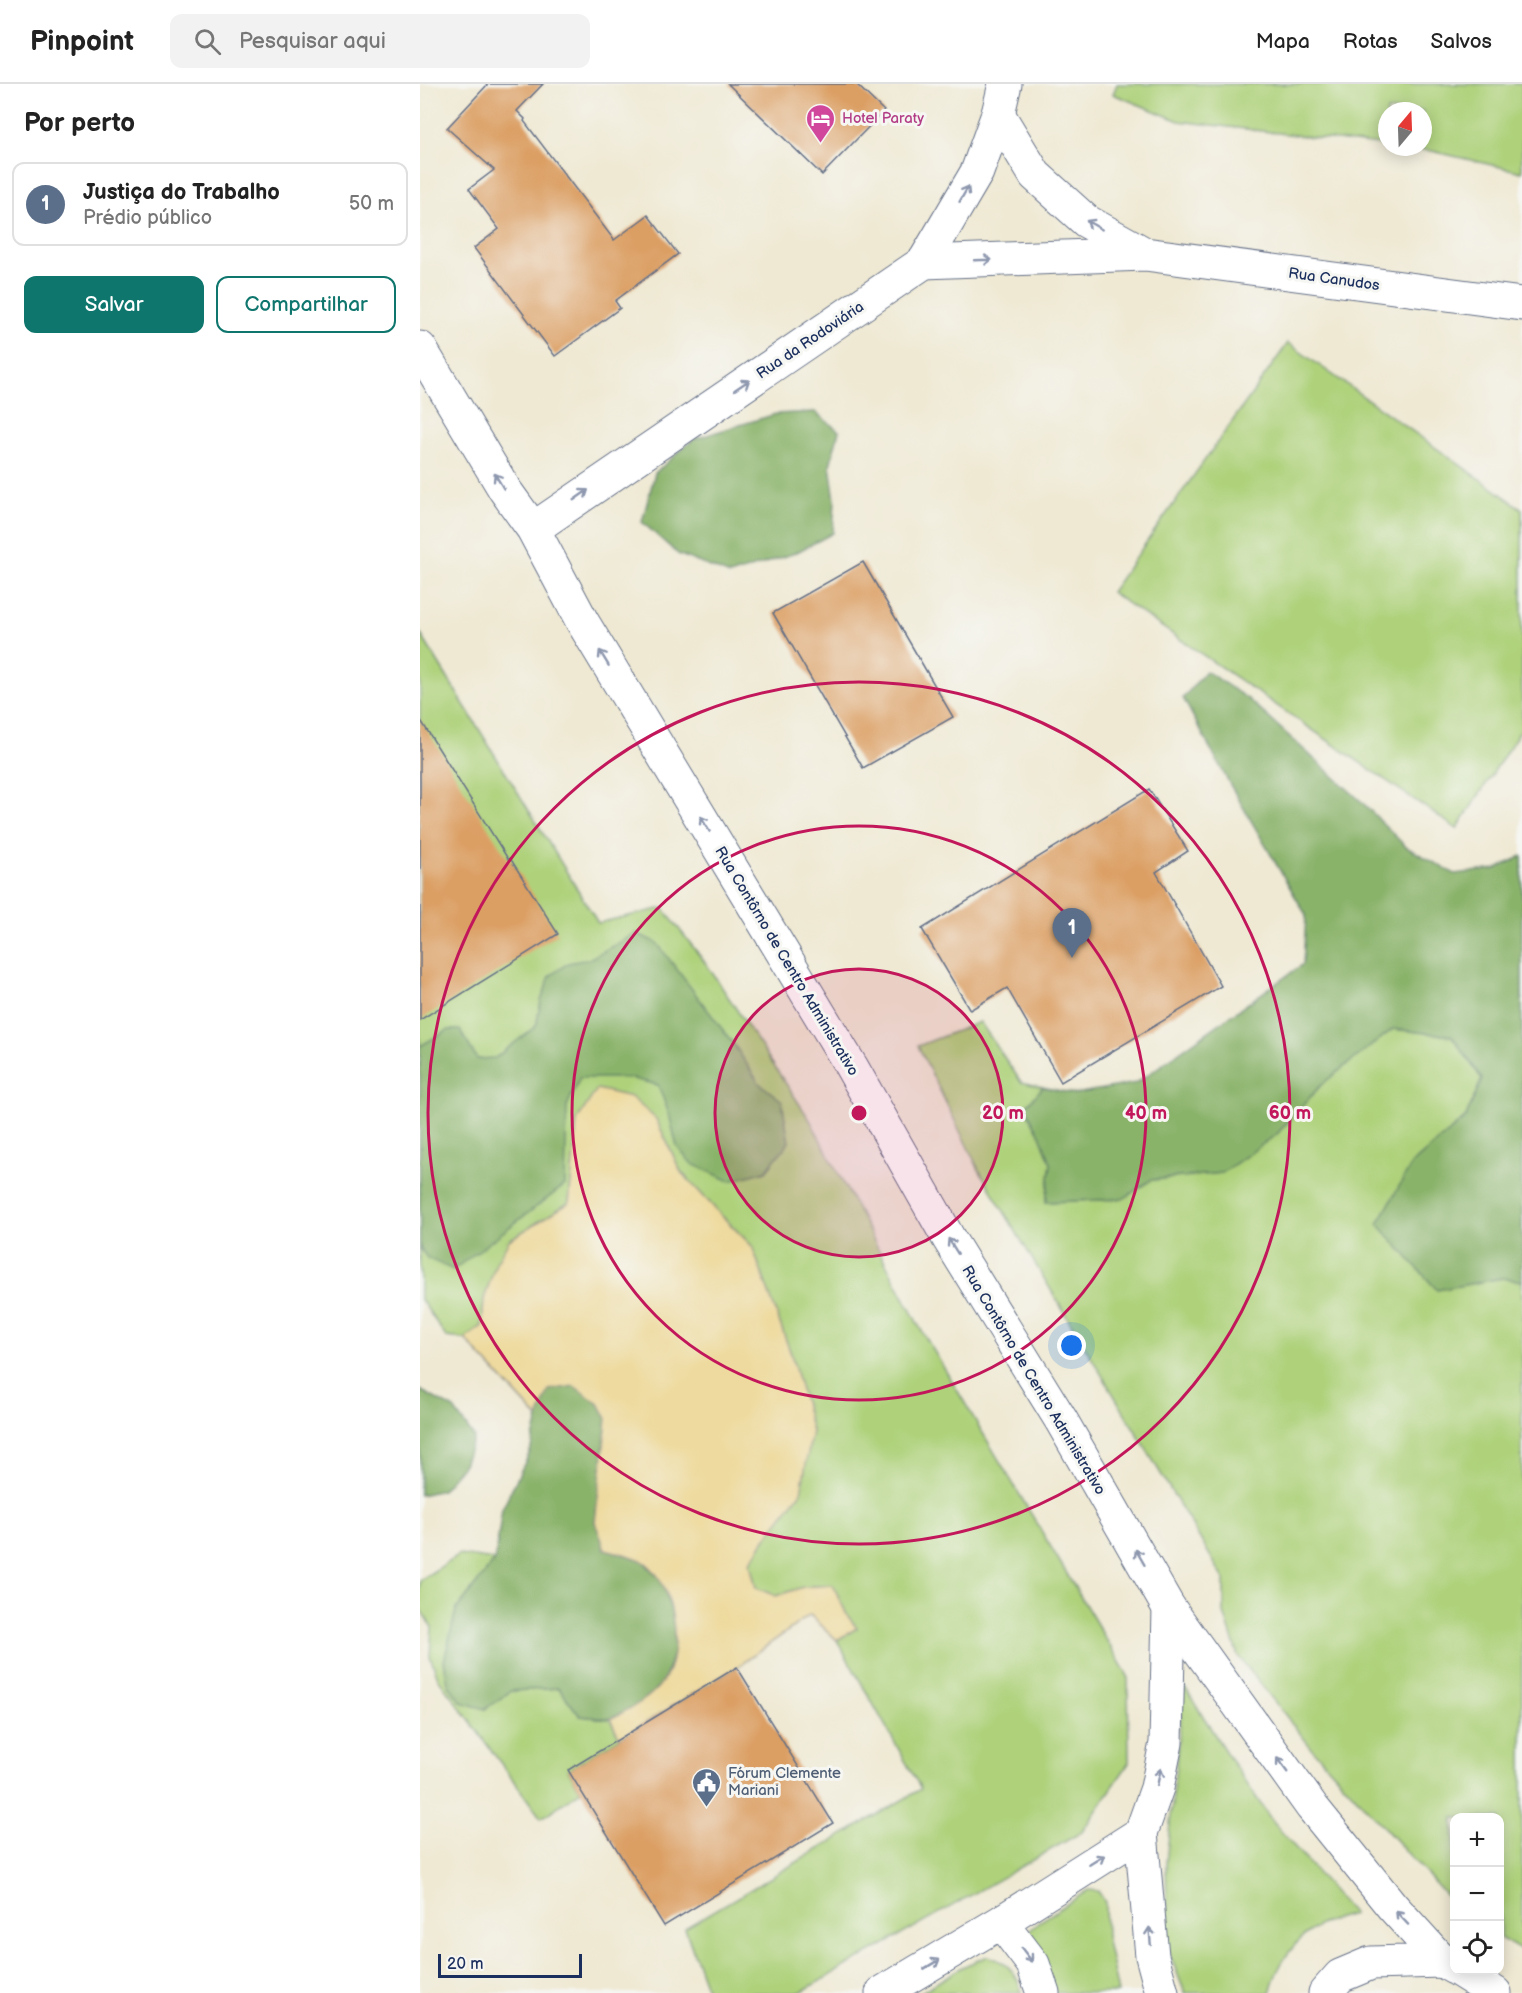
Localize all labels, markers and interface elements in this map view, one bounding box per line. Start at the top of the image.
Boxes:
search box [170,14,590,68]
text: Pinpoint [30,25,134,58]
icon: search [191,25,224,58]
text: Pesquisar aqui [239,28,386,55]
text: Mapa [1256,29,1310,54]
text: Rotas [1343,29,1398,54]
text: Salvos [1431,29,1492,54]
hotel icon: Hotel Paraty [805,102,837,144]
north arrow [1378,102,1432,156]
text: Por perto [24,108,135,139]
place label: Hotel Paraty [842,109,924,128]
text: Justiça do Trabalho [83,179,280,206]
one-way arrow [959,186,971,203]
text: 1 [41,192,50,216]
text: 50 m [349,192,394,216]
text: Prédio público [83,206,212,230]
one-way arrow [1086,219,1103,231]
one-way arrow [972,254,992,266]
street label: Rua Canudos [1287,264,1381,295]
button: Salvar [24,276,204,333]
button: Compartilhar [216,276,396,333]
street label: Rua da Rodoviária [753,297,868,383]
one-way arrow [734,379,751,392]
one-way arrow [493,473,505,490]
one-way arrow [573,489,589,501]
one-way arrow [598,650,610,667]
one-way arrow [699,816,711,833]
street label: Rua Contôrno de Centro Administrativo [710,843,863,1079]
pin: 1 [1052,908,1092,958]
centre of rings [849,1103,869,1123]
text: 20 m [982,1103,1024,1124]
text: 40 m [1125,1103,1167,1124]
text: 60 m [1269,1103,1311,1124]
one-way arrow [946,1238,958,1255]
street label: Rua Contôrno de Centro Administrativo [957,1262,1110,1498]
your location [1057,1331,1086,1360]
one-way arrow [1134,1549,1146,1566]
one-way arrow [1276,1757,1288,1773]
place label: Fórum Clemente Mariani [728,1764,841,1800]
public building icon: Fórum Clemente Mariani [691,1766,723,1808]
one-way arrow [1154,1768,1165,1787]
map controls [1450,1813,1504,1975]
button: + [1450,1813,1504,1867]
one-way arrow [1088,1853,1105,1865]
button: − [1450,1867,1504,1921]
one-way arrow [1395,1910,1409,1925]
button: locate [1450,1921,1504,1975]
one-way arrow [1145,1927,1156,1946]
one-way arrow [1020,1947,1033,1963]
scale bar [438,1951,582,1978]
text: 20 m [447,1955,483,1974]
one-way arrow [923,1957,940,1969]

